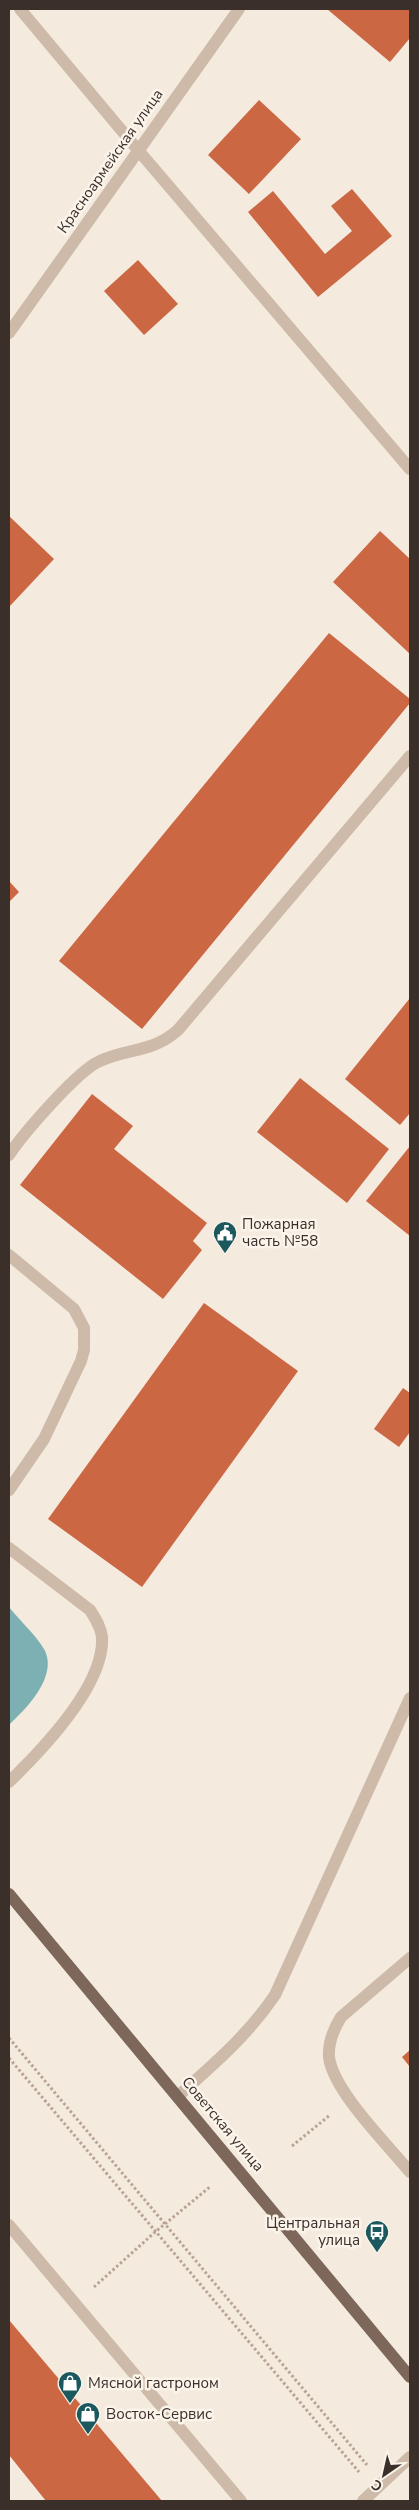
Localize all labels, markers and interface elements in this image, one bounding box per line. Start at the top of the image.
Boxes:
street label: Красноармейская улица [53,85,167,237]
place label: Пожарная часть №58 [242,1214,318,1251]
public building icon: Пожарная часть №58 [212,1220,238,1254]
street label: Советская улица [177,2072,269,2176]
place label: Центральная улица [266,2213,360,2250]
bus stop icon: Центральная улица [364,2219,390,2253]
shop icon: Мясной гастроном [57,2370,83,2404]
place label: Мясной гастроном [88,2373,219,2393]
shop icon: Восток-Сервис [75,2401,101,2435]
place label: Восток-Сервис [106,2404,212,2424]
north arrow [359,2450,409,2500]
text: С [367,2475,386,2496]

